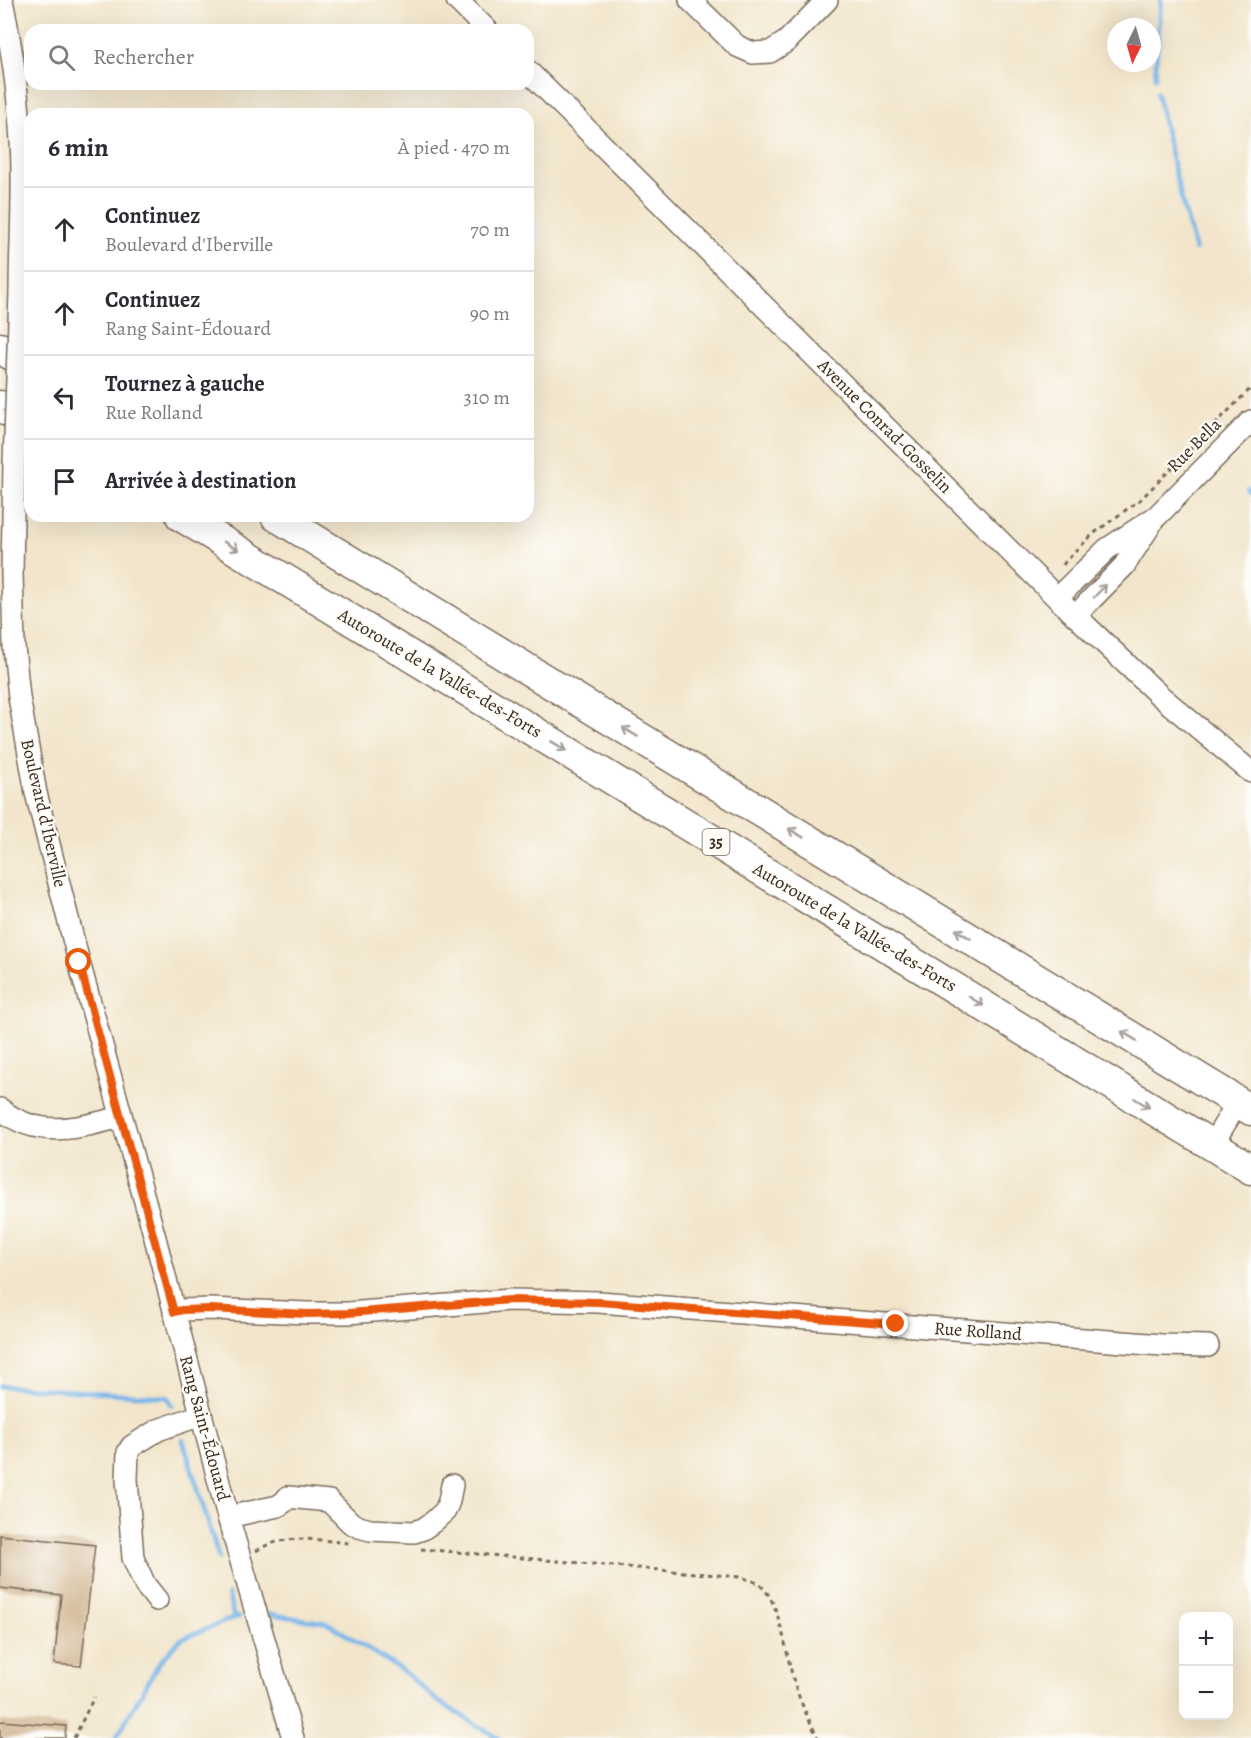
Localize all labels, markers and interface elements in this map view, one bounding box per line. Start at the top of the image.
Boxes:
north arrow [1107,18,1161,72]
search box [24,24,534,90]
icon: search [45,41,78,74]
text: Rechercher [93,42,194,72]
text: 6 min [48,130,109,165]
text: À pied · 470 m [398,134,510,161]
text: Continuez [105,201,200,231]
icon: ahead [48,213,81,246]
text: 70 m [470,216,510,243]
text: Boulevard d'Iberville [105,231,273,258]
text: Continuez [105,285,200,315]
icon: ahead [48,297,81,330]
text: 90 m [470,300,510,327]
text: Rang Saint-Édouard [105,315,271,342]
street label: Avenue Conrad-Gosselin [812,353,958,499]
text: Tournez à gauche [105,369,265,399]
icon: left [48,381,81,414]
text: 310 m [464,384,510,411]
text: Rue Rolland [105,399,203,426]
street label: Rue Bella [1162,412,1227,477]
icon: arrive [48,465,81,498]
text: Arrivée à destination [105,466,296,496]
one-way arrow [222,541,239,553]
one-way arrow [1092,583,1107,598]
street label: Autoroute de la Vallée-des-Forts [333,602,546,743]
one-way arrow [621,725,638,738]
street label: Boulevard d'Iberville [15,737,73,889]
one-way arrow [550,740,567,752]
one-way arrow [788,826,805,838]
road number: 35 [702,829,730,855]
street label: Autoroute de la Vallée-des-Forts [748,856,961,997]
one-way arrow [955,928,972,940]
route start [65,948,91,974]
one-way arrow [967,995,984,1007]
one-way arrow [1121,1029,1138,1041]
one-way arrow [1134,1096,1151,1109]
route end [882,1310,908,1336]
street label: Rue Rolland [933,1316,1023,1346]
street label: Rang Saint-Édouard [174,1353,236,1504]
map controls [1179,1612,1233,1720]
button: + [1179,1612,1233,1666]
button: − [1179,1666,1233,1720]

